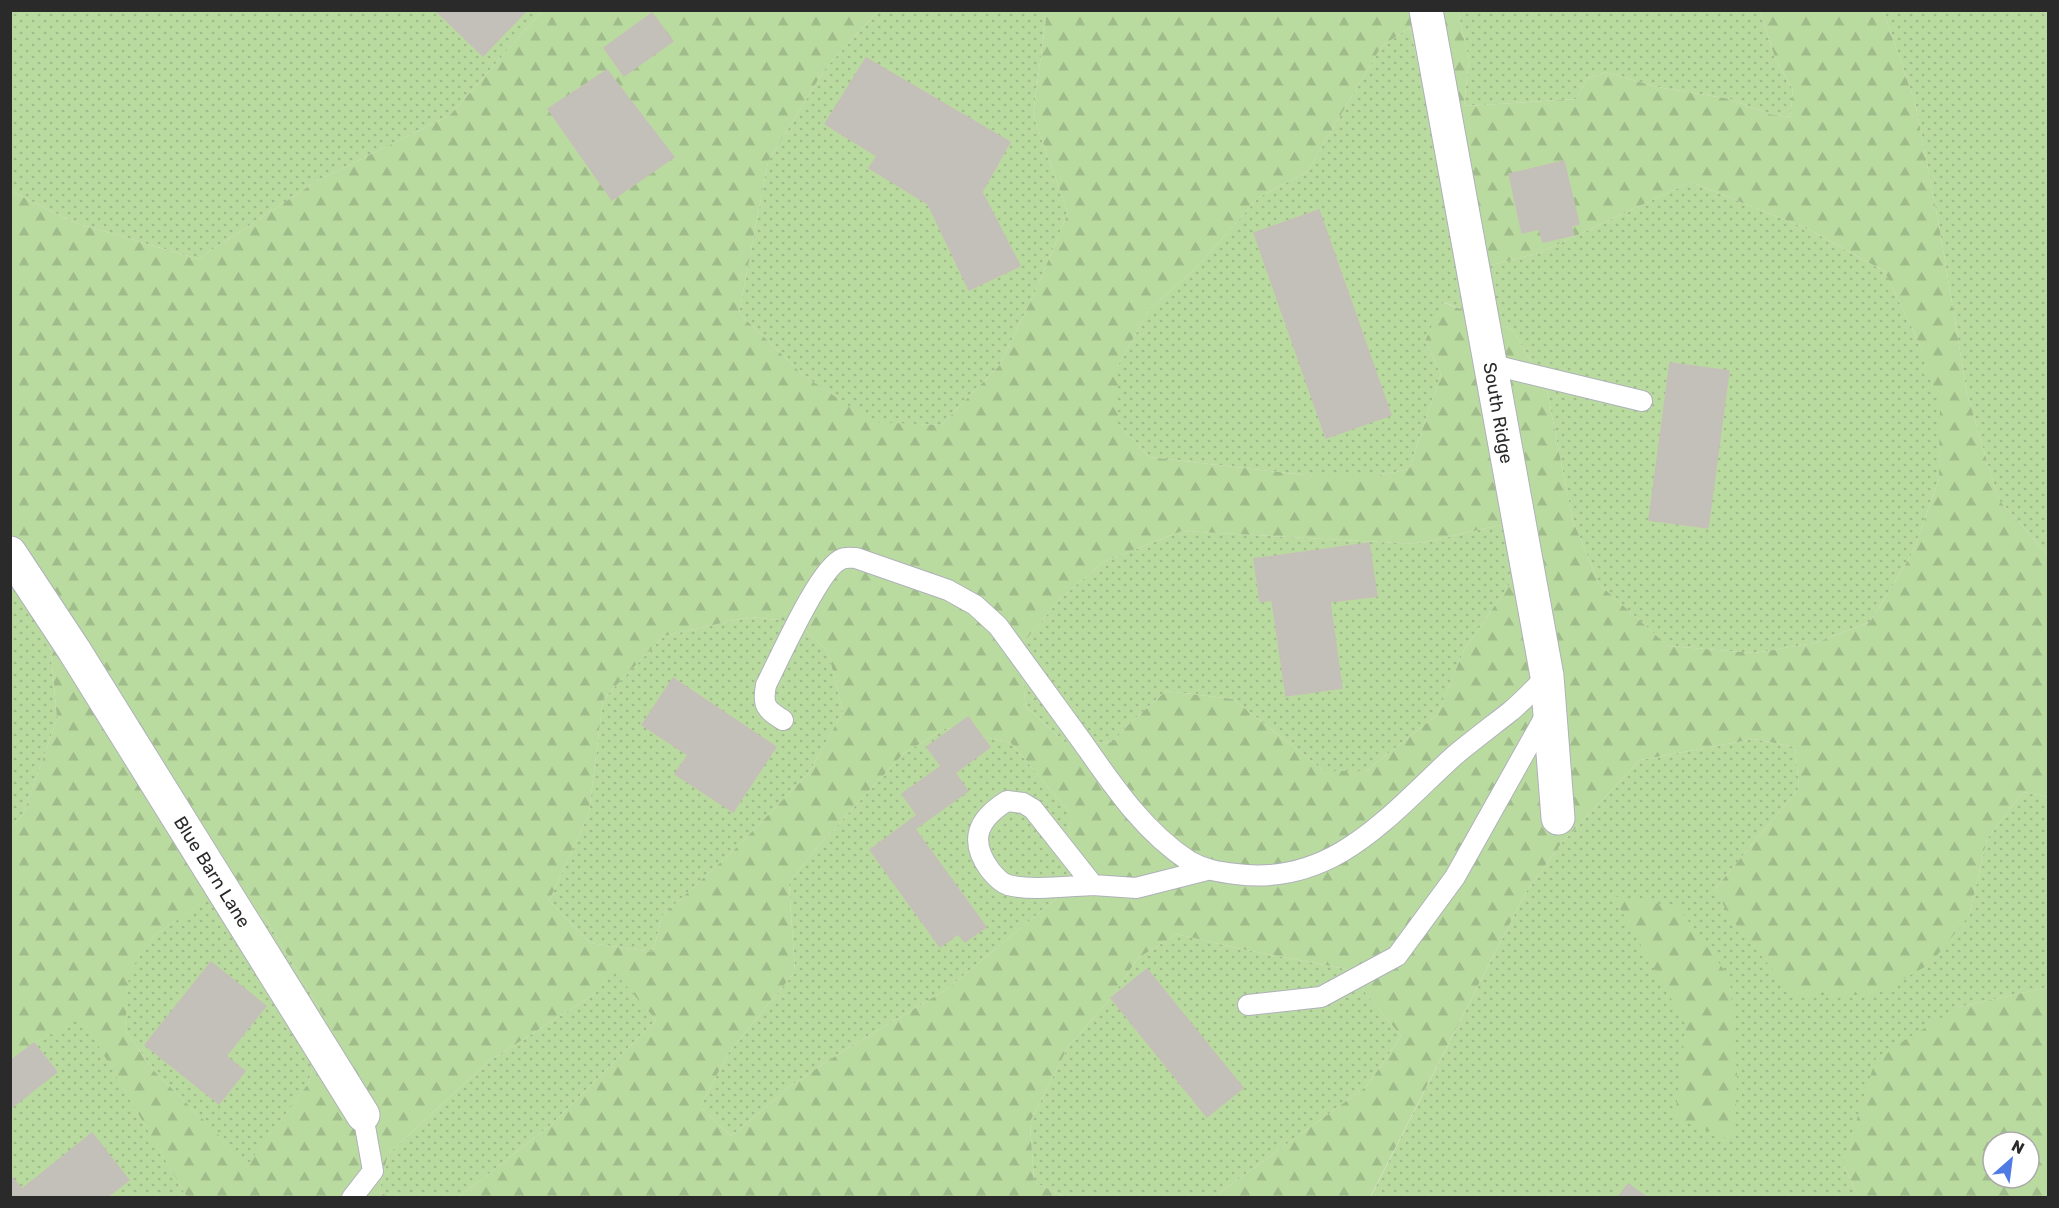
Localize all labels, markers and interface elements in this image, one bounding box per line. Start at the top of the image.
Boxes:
street label: South Ridge [1478,361,1518,465]
street label: Blue Barn Lane [169,812,255,932]
north arrow [1981,1130,2041,1190]
text: N [2008,1136,2027,1158]

